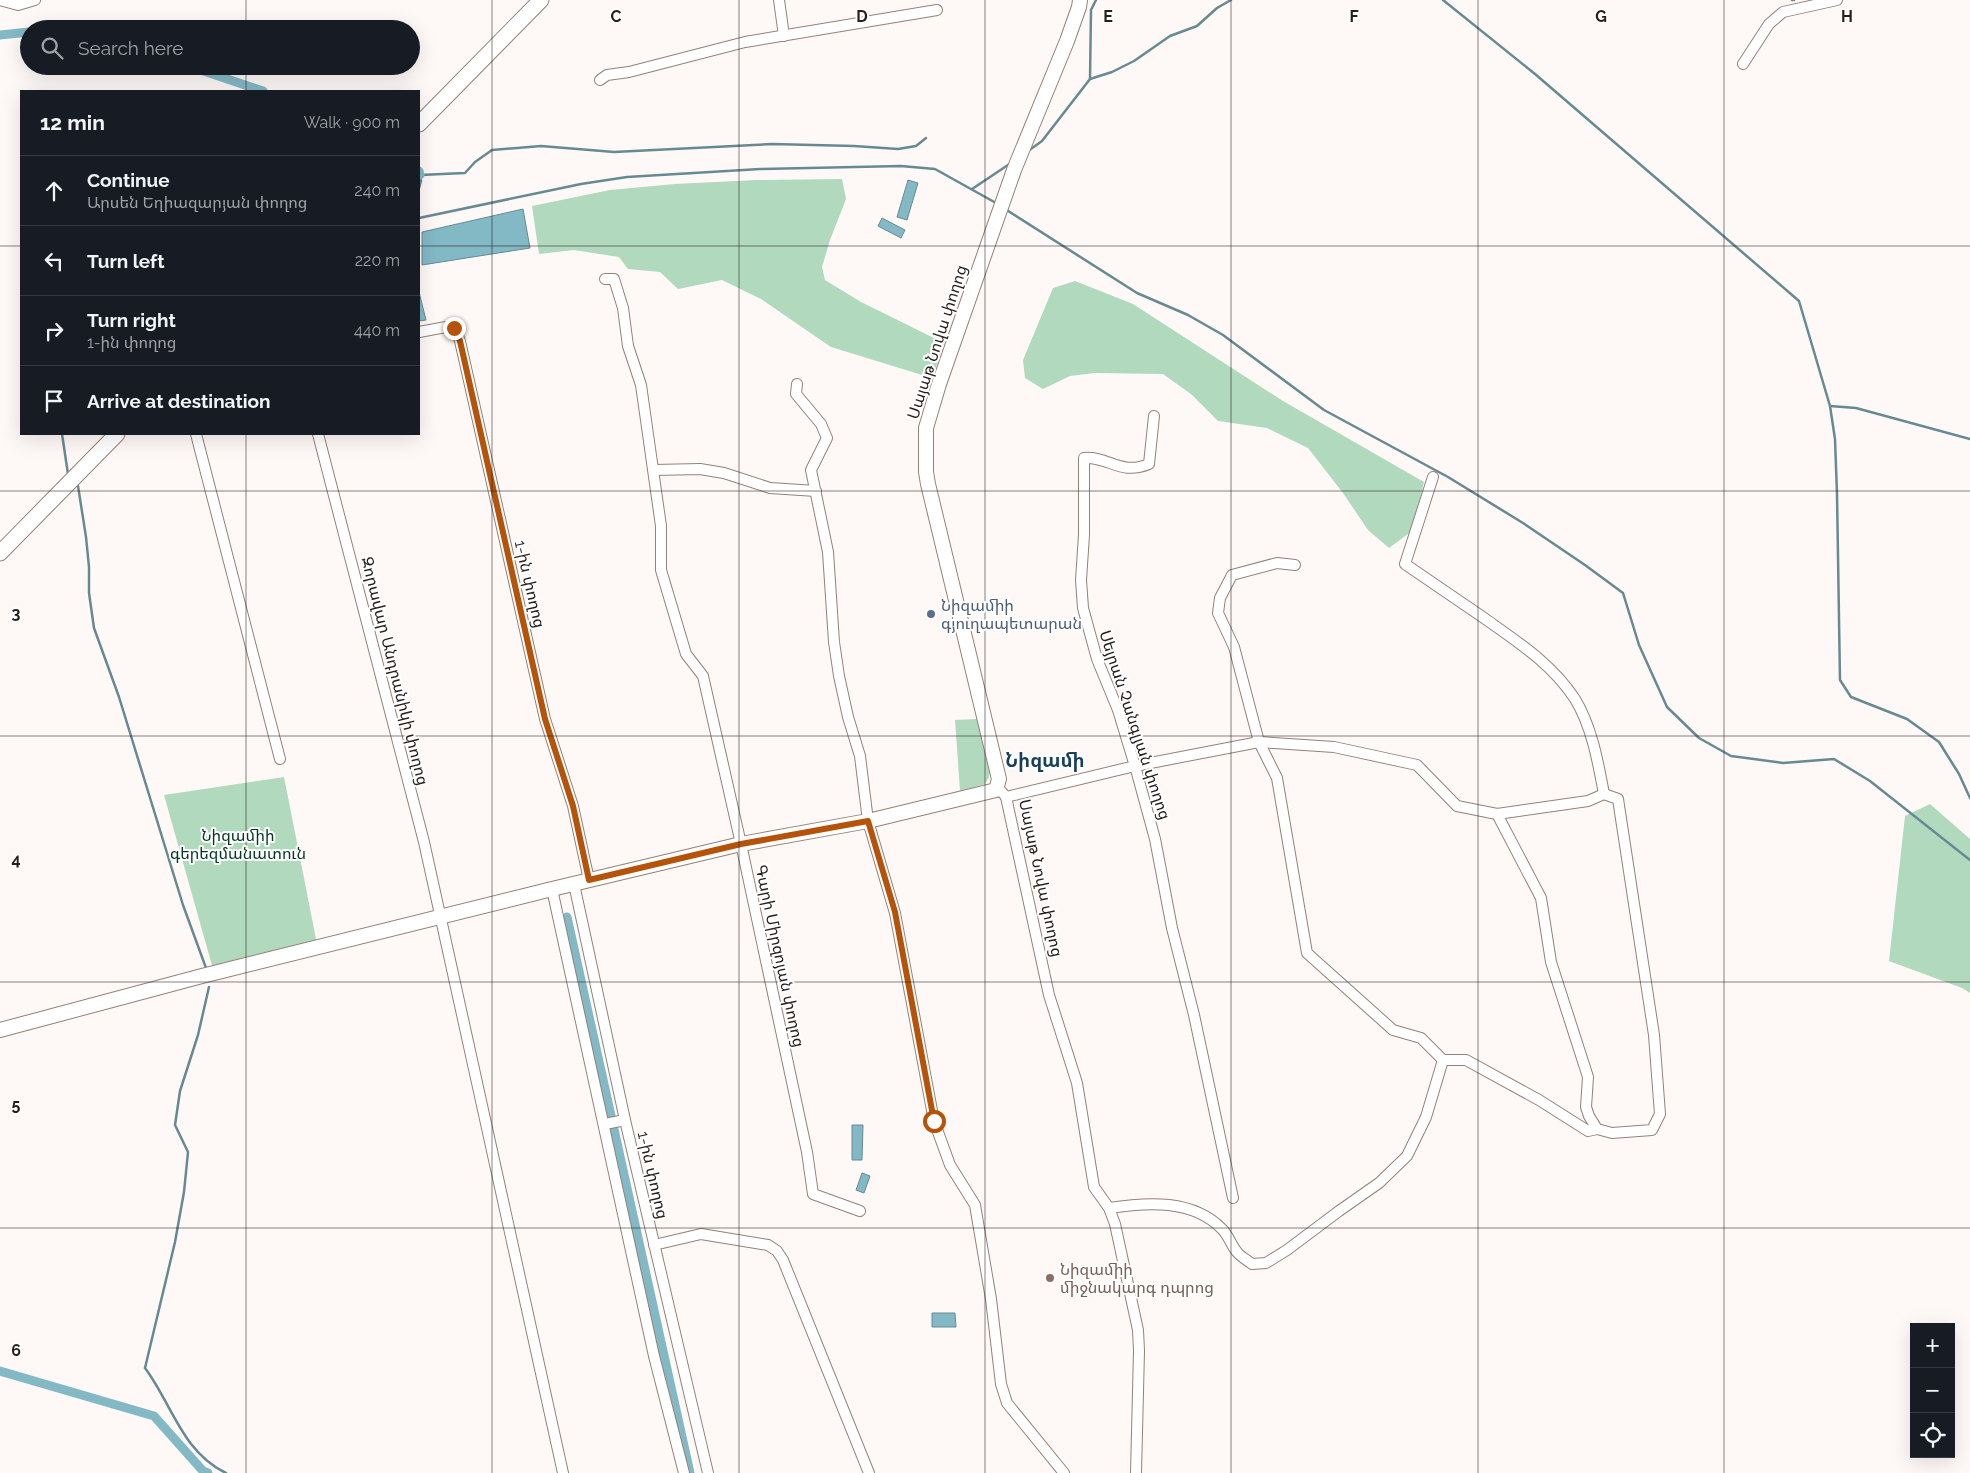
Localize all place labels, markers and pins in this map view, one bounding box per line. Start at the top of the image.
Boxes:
place label: Նիզամիի գյուղապետարան [941,596,1082,633]
marker: Նիզամիի գյուղապետարան [925,608,937,620]
place label: Նիզամիի միջնակարգ դպրոց [1060,1260,1214,1297]
marker: Նիզամիի միջնակարգ դպրոց [1044,1272,1056,1284]

